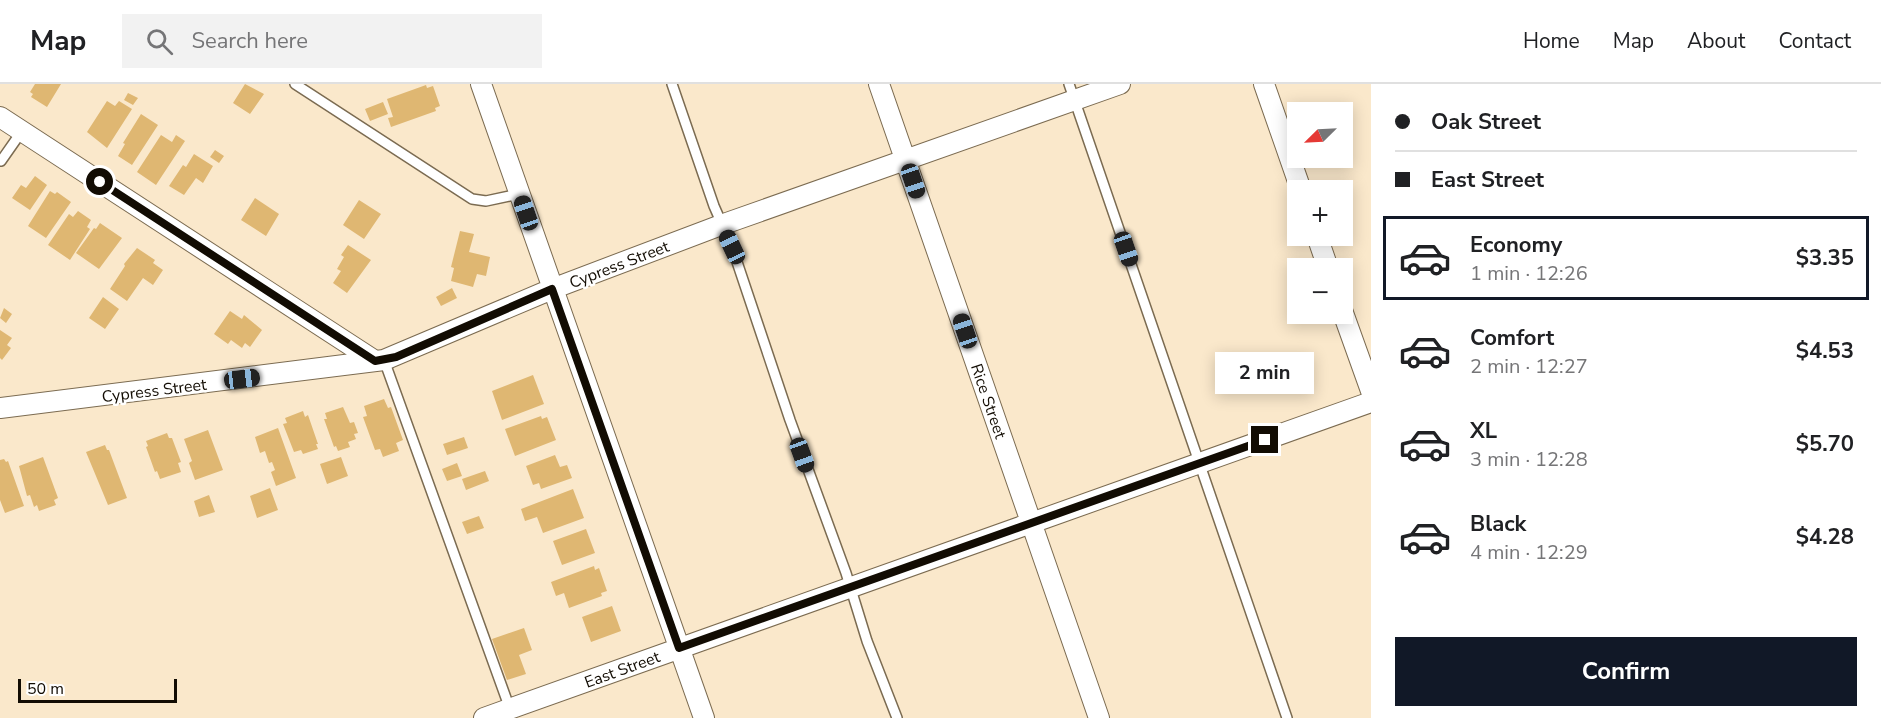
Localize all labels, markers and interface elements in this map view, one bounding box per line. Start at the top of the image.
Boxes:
search box [122,14,542,68]
text: Map [30,22,86,60]
icon: search [143,25,176,58]
text: Search here [191,26,308,56]
text: Home [1523,27,1580,55]
text: Map [1613,27,1654,55]
text: About [1687,27,1745,55]
text: Contact [1778,27,1851,55]
north arrow [1287,102,1353,168]
map controls [1287,102,1353,324]
text: Oak Street [1431,107,1541,137]
car [899,161,927,201]
text: East Street [1431,165,1544,195]
route start [86,168,113,195]
button: + [1287,180,1353,246]
car [512,193,540,233]
car [716,227,748,267]
car [1112,229,1140,269]
text: Economy [1470,230,1562,260]
icon: car [1398,231,1452,285]
street label: Cypress Street [566,236,673,294]
text: $3.35 [1796,243,1854,273]
button: − [1287,258,1353,324]
text: 1 min · 12:26 [1470,260,1588,287]
car [951,311,979,351]
text: Comfort [1470,323,1554,353]
icon: car [1398,324,1452,378]
text: $4.53 [1796,336,1854,366]
callout: 2 min [1216,353,1314,395]
text: 2 min · 12:27 [1470,353,1588,380]
text: 2 min [1239,359,1290,386]
street label: Rice Street [965,361,1011,442]
car [223,368,261,390]
street label: Cypress Street [101,374,208,408]
text: XL [1470,416,1497,446]
icon: car [1398,417,1452,471]
route end [1251,426,1278,453]
text: $5.70 [1796,429,1854,459]
car [787,435,817,475]
text: 3 min · 12:28 [1470,446,1588,473]
text: Black [1470,509,1526,539]
icon: car [1398,510,1452,564]
text: $4.28 [1796,522,1854,552]
text: 4 min · 12:29 [1470,539,1588,566]
button: Confirm [1395,637,1857,706]
street label: East Street [582,646,663,694]
scale bar [18,676,177,704]
text: 50 m [27,678,64,700]

